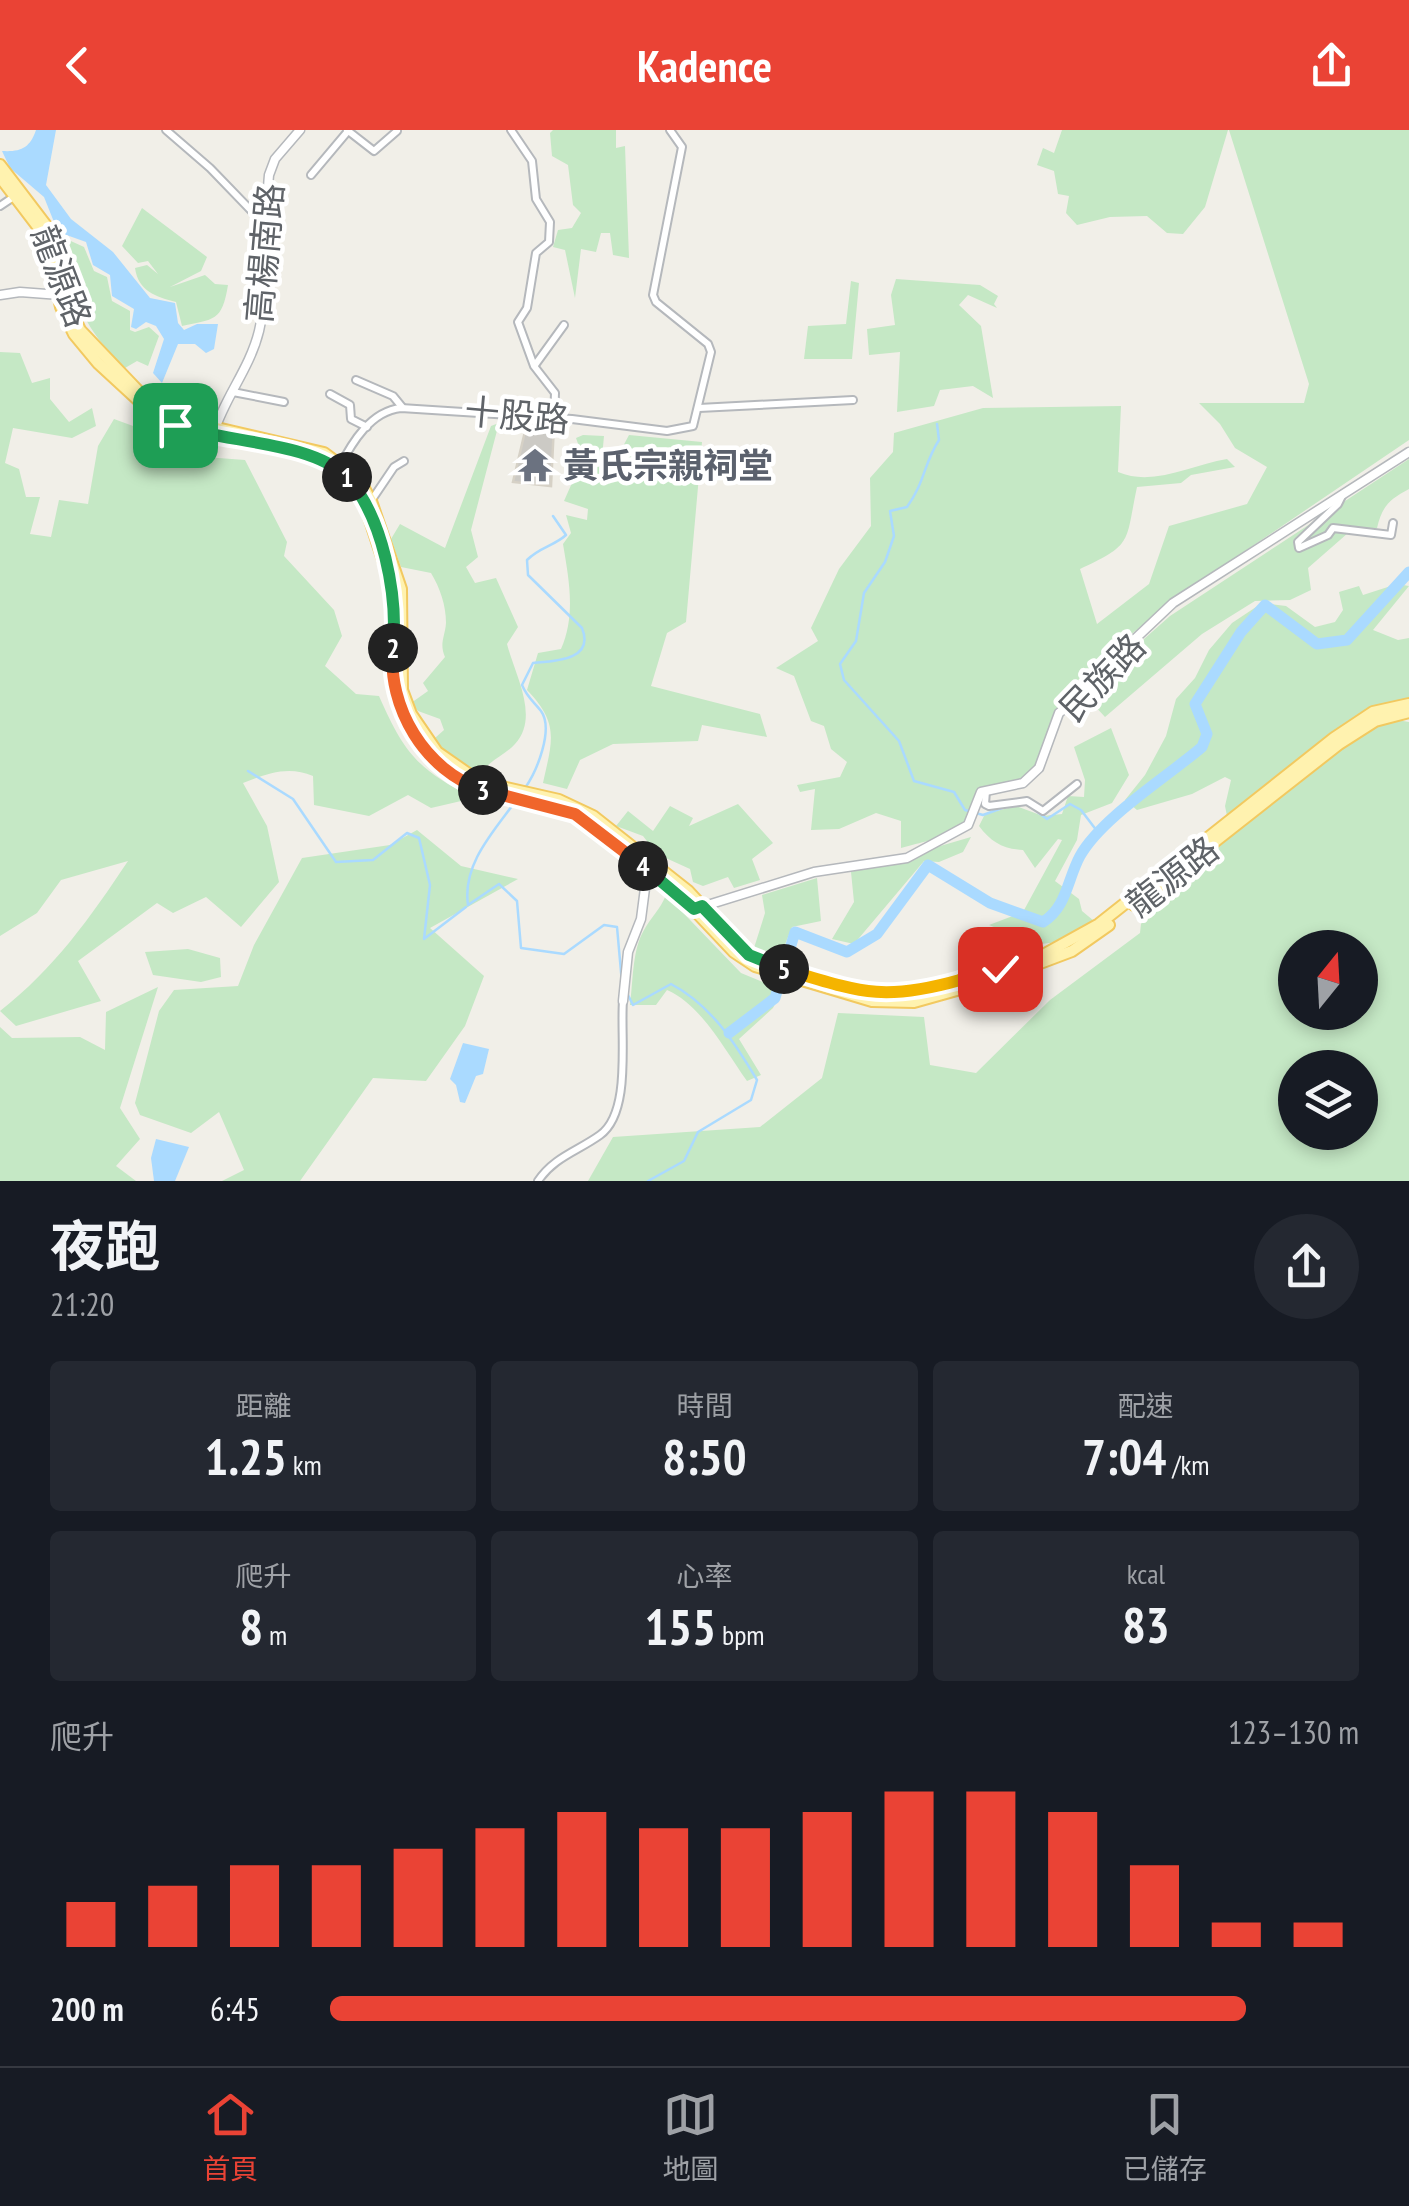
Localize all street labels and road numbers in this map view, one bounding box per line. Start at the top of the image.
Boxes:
street label: 高楊南路 [235,181,293,325]
street label: 龍源路 [22,219,102,333]
street label: 十股路 [463,388,571,442]
street label: 民族路 [1049,623,1155,731]
street label: 龍源路 [1116,826,1228,926]

